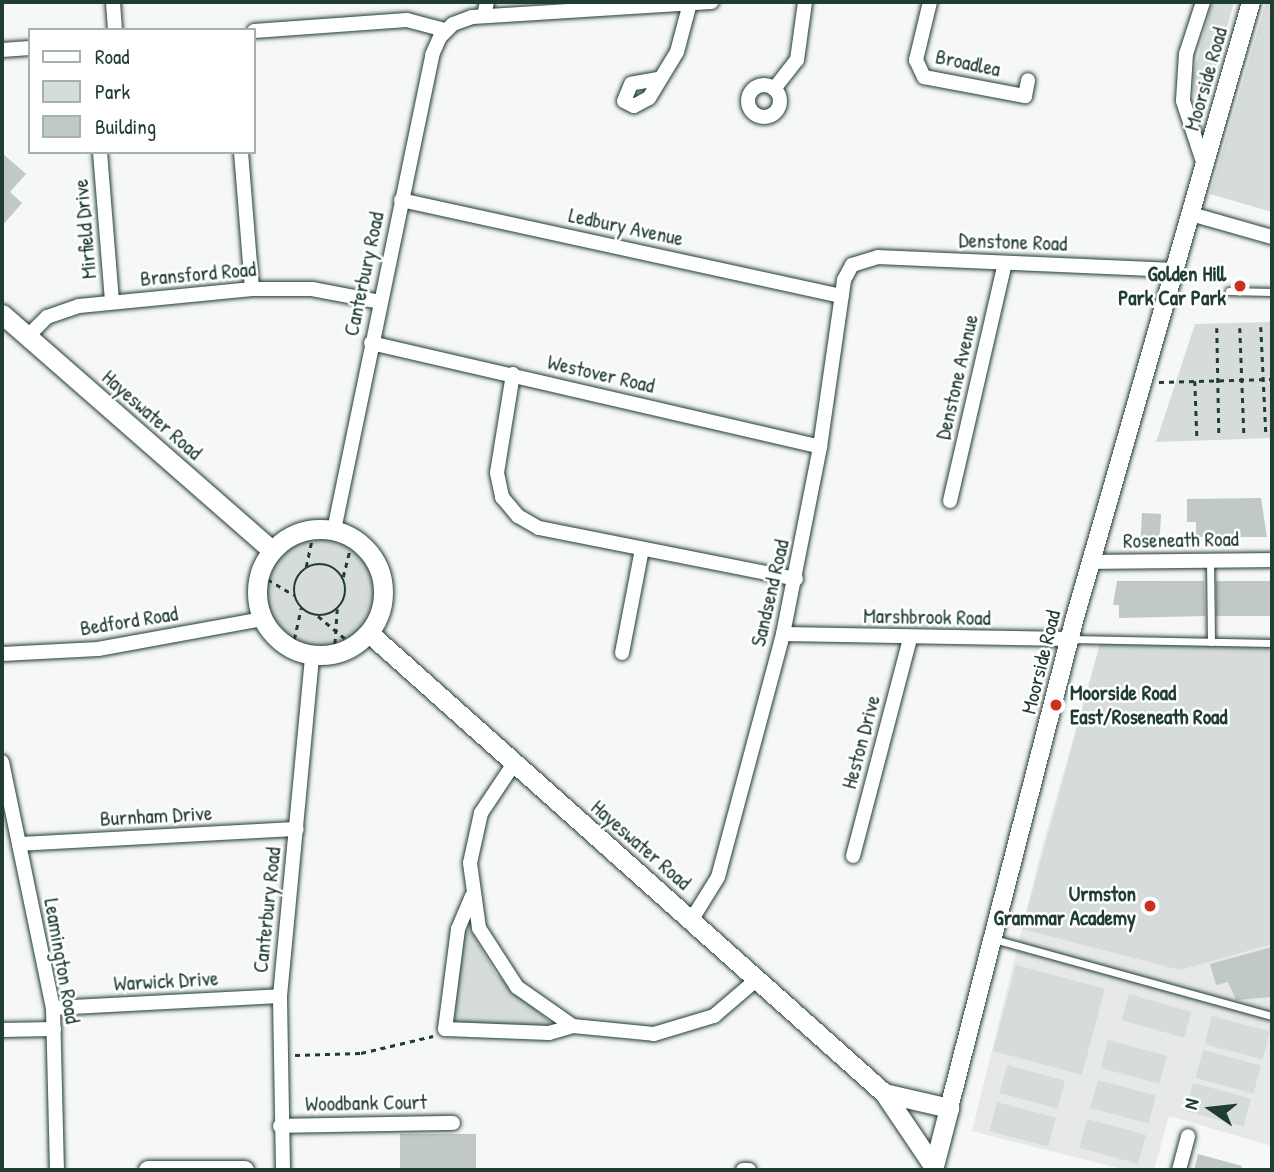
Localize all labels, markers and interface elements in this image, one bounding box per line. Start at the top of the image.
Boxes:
street label: Moorside Road [1179,25,1233,133]
legend [28,28,256,154]
text: Road [95,42,129,71]
street label: Broadlea [933,44,1003,82]
text: Park [95,77,130,106]
text: Building [95,112,156,141]
street label: Mirfield Drive [68,178,102,280]
street label: Ledbury Avenue [566,203,686,251]
street label: Canterbury Road [339,210,389,338]
street label: Denstone Road [958,228,1068,256]
street label: Bransford Road [139,256,257,292]
place label: Golden Hill Park Car Park [1118,261,1226,311]
marker: Golden Hill Park Car Park [1232,278,1248,294]
street label: Denstone Avenue [930,312,984,442]
street label: Westover Road [545,349,657,399]
street label: Hayeswater Road [97,365,207,465]
street label: Roseneath Road [1123,526,1239,554]
street label: Sandsend Road [745,537,795,649]
street label: Bedford Road [78,601,180,641]
street label: Marshbrook Road [863,603,991,631]
street label: Moorside Road [1016,607,1066,717]
place label: Moorside Road East/Roseneath Road [1070,680,1228,730]
street label: Heston Drive [836,692,886,792]
marker: Moorside Road East/Roseneath Road [1048,697,1064,713]
street label: Hayeswater Road [586,795,696,895]
street label: Burnham Drive [99,800,213,832]
street label: Canterbury Road [248,846,286,974]
place label: Urmston Grammar Academy [994,881,1136,931]
street label: Leamington Road [39,896,85,1026]
marker: Urmston Grammar Academy [1142,898,1158,914]
street label: Warwick Drive [113,966,219,996]
north arrow [1176,1074,1246,1144]
street label: Woodbank Court [305,1089,427,1117]
text: N [1177,1096,1204,1112]

